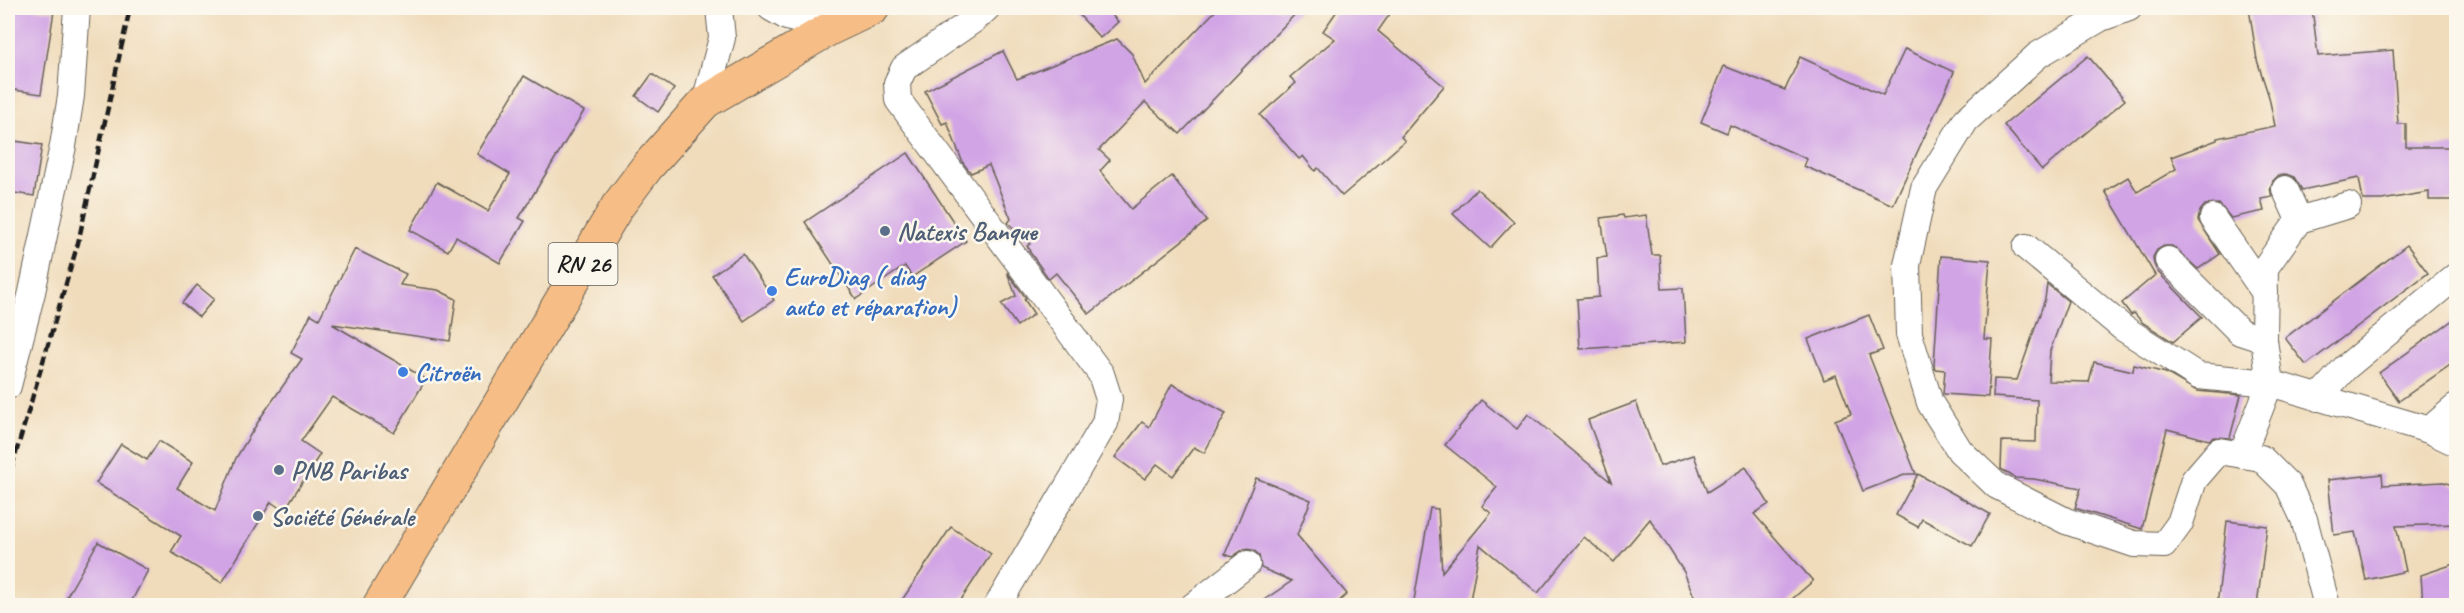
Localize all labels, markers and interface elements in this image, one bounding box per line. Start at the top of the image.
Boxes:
place label: Natexis Banque [897,215,1039,248]
marker: Natexis Banque [878,224,892,238]
road number: RN 26 [548,243,618,285]
place label: EuroDiag ( diag auto et réparation) [784,260,958,323]
marker: EuroDiag ( diag auto et réparation) [765,284,779,298]
place label: Citroën [415,356,481,389]
marker: Citroën [396,365,410,379]
place label: PNB Paribas [291,454,410,487]
marker: PNB Paribas [272,463,286,477]
place label: Société Générale [270,500,417,533]
marker: Société Générale [251,509,265,523]

